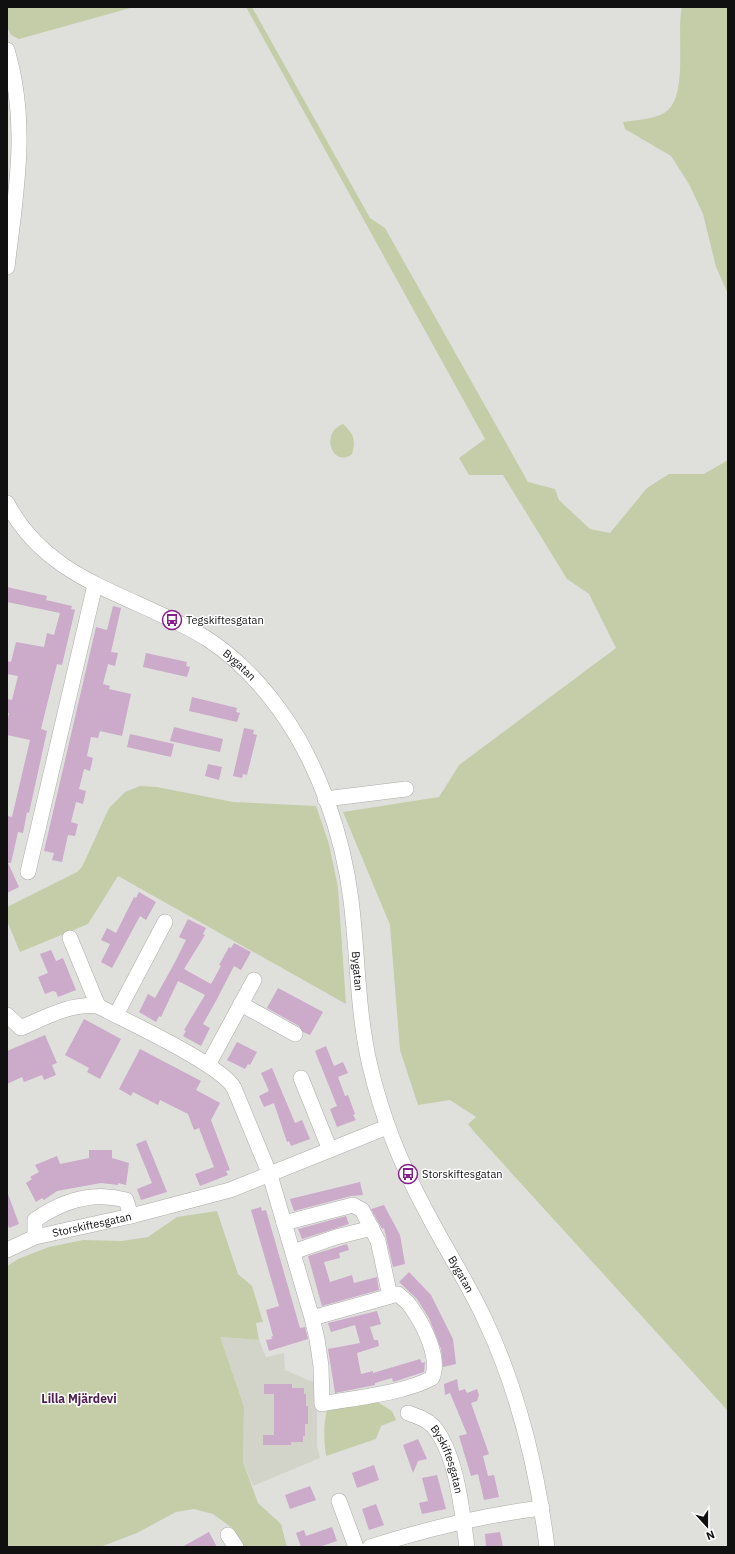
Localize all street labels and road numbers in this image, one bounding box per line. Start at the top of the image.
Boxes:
street label: Bygatan [220,646,259,683]
street label: Bygatan [349,951,366,992]
street label: Storskiftesgatan [51,1209,133,1240]
street label: Bygatan [445,1253,477,1295]
street label: Byskiftesgatan [428,1422,466,1495]

